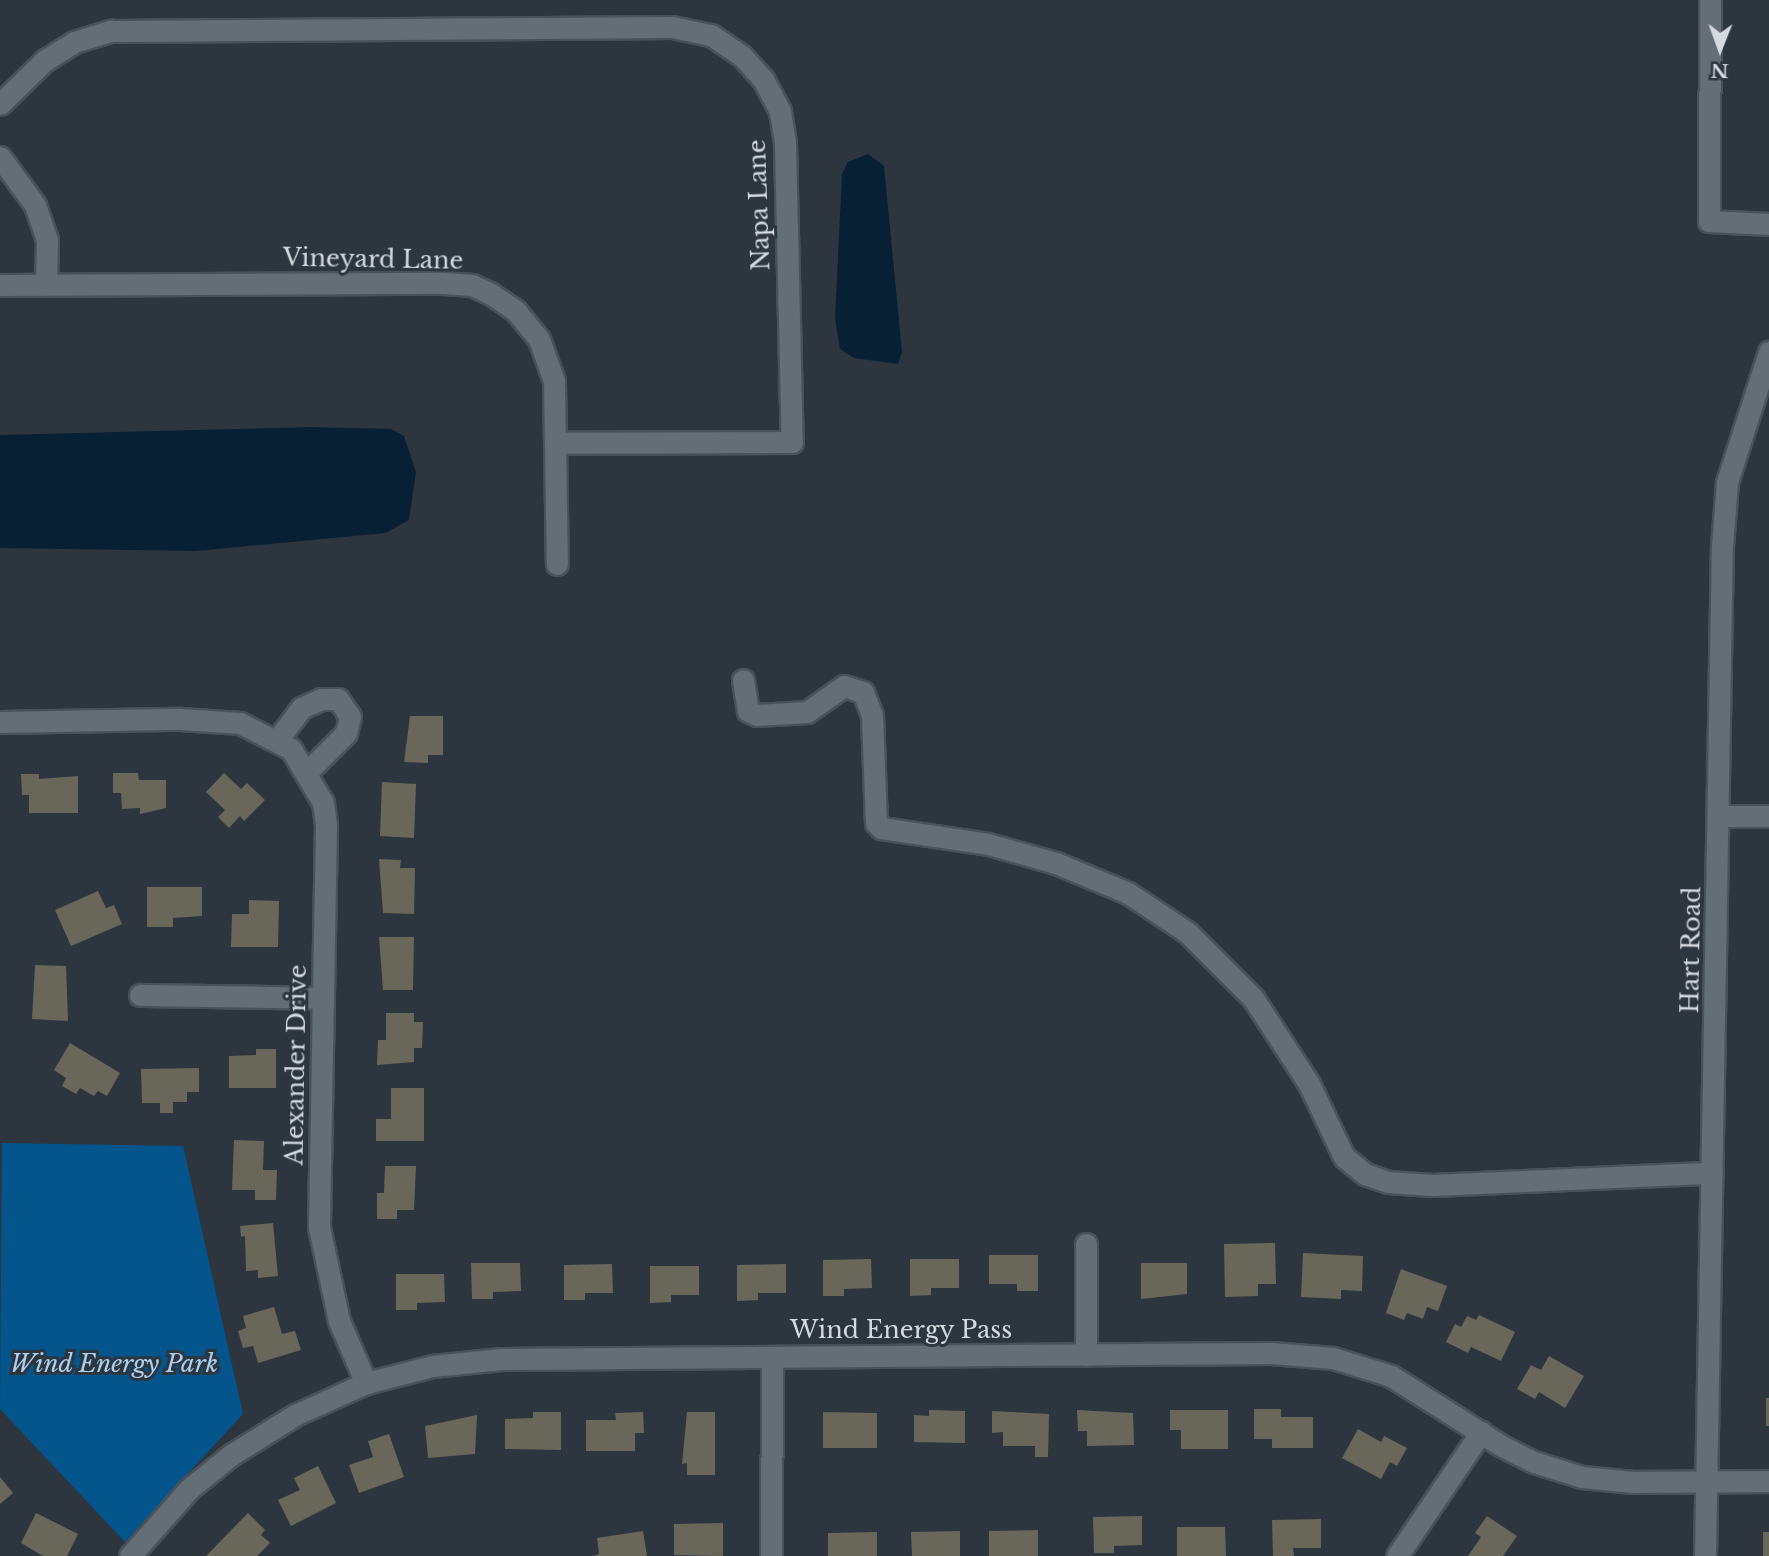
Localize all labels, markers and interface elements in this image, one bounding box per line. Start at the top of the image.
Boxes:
north arrow [1685,14,1755,84]
text: N [1710,59,1729,82]
street label: Napa Lane [742,139,776,271]
street label: Vineyard Lane [283,243,463,275]
street label: Hart Road [1675,886,1707,1014]
street label: Alexander Drive [280,964,312,1166]
street label: Wind Energy Pass [790,1316,1012,1344]
park label: Wind Energy Park [10,1350,218,1378]

